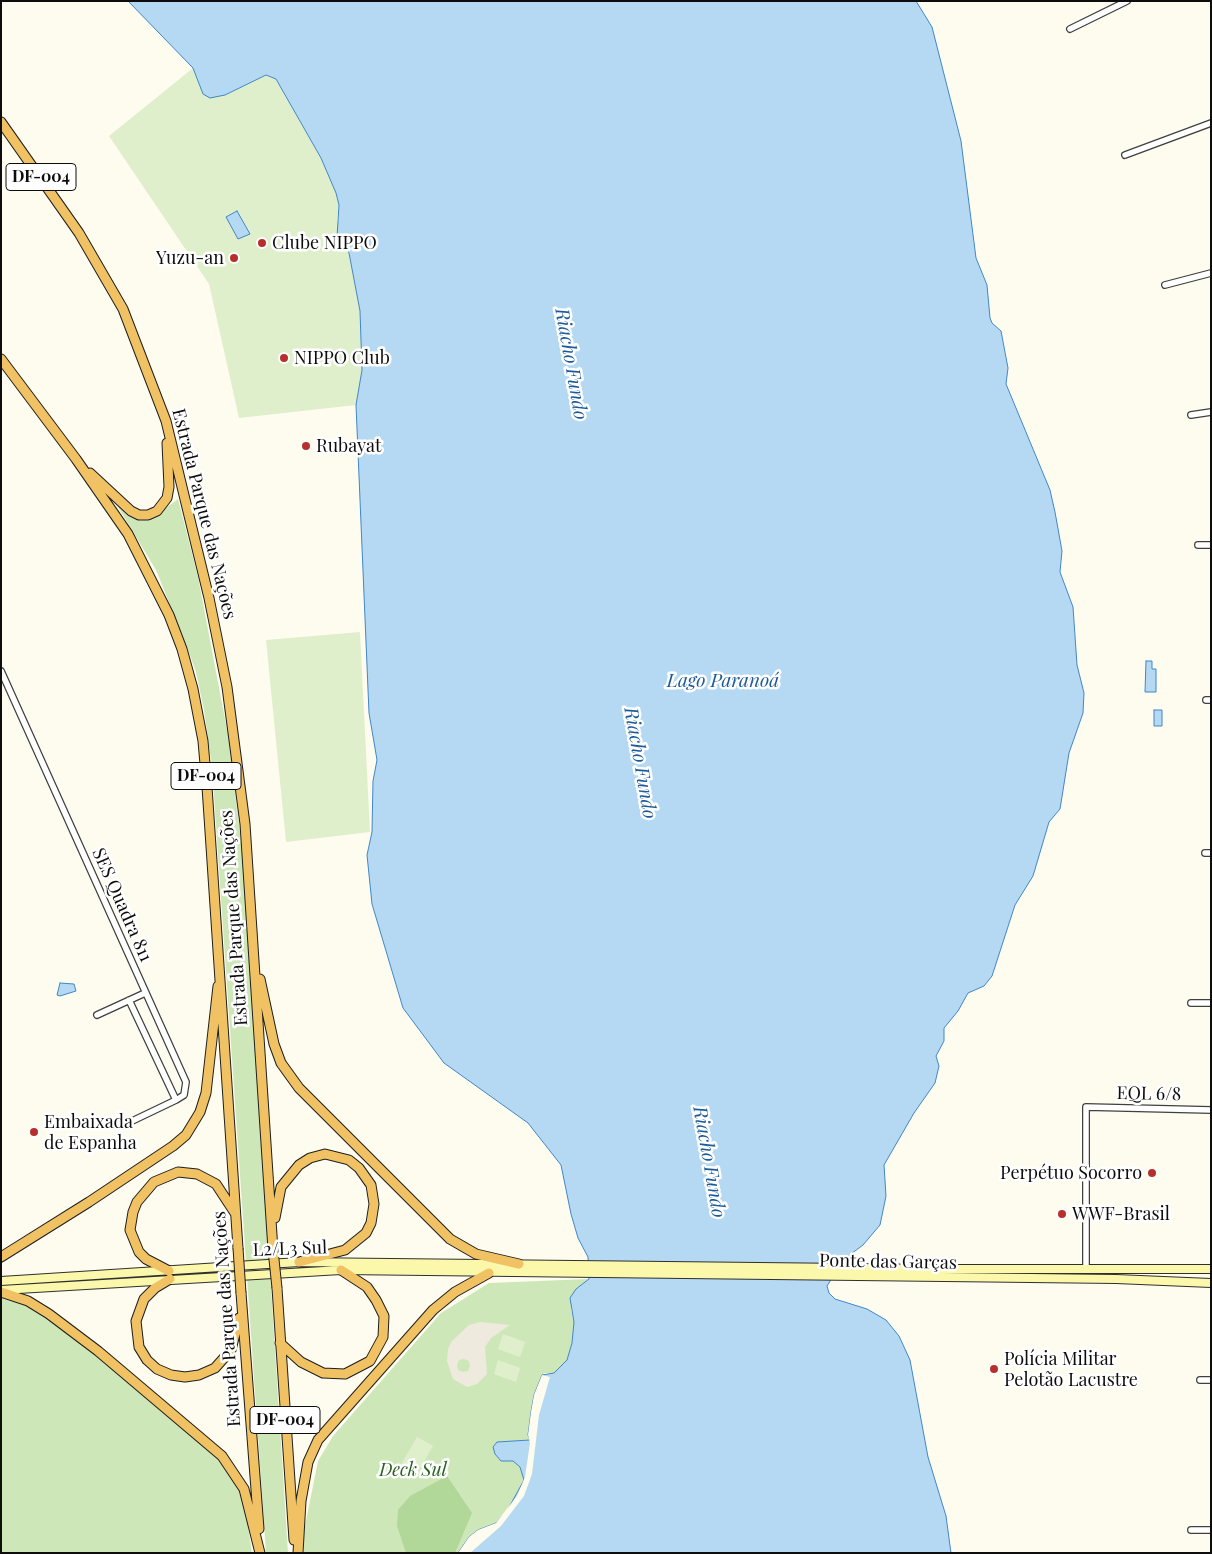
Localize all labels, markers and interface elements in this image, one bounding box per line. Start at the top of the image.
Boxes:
road number: DF-004 [6,163,76,190]
place label: Clube NIPPO [272,232,377,254]
marker: Clube NIPPO [256,237,268,249]
place label: Yuzu-an [156,247,224,269]
marker: Yuzu-an [228,252,240,264]
water label: Riacho Fundo [550,306,592,422]
place label: NIPPO Club [294,347,390,369]
marker: NIPPO Club [278,352,290,364]
street label: Estrada Parque das Nações [167,406,241,622]
place label: Rubayat [316,435,381,457]
marker: Rubayat [300,440,312,452]
water label: Lago Paranoá [667,670,779,692]
water label: Riacho Fundo [619,705,661,821]
road number: DF-004 [171,762,241,789]
street label: Estrada Parque das Nações [216,809,252,1027]
street label: SES Quadra 811 [87,845,157,965]
street label: EQL 6/8 [1117,1083,1181,1105]
water label: Riacho Fundo [688,1104,730,1220]
place label: Embaixada de Espanha [44,1111,137,1154]
marker: Embaixada de Espanha [28,1126,40,1138]
place label: Perpétuo Socorro [1000,1162,1142,1184]
marker: Perpétuo Socorro [1146,1167,1158,1179]
place label: WWF-Brasil [1072,1203,1170,1225]
marker: WWF-Brasil [1056,1208,1068,1220]
street label: Estrada Parque das Nações [209,1210,245,1428]
street label: L2/L3 Sul [252,1237,328,1261]
street label: Ponte das Garças [819,1250,957,1274]
place label: Polícia Militar Pelotão Lacustre [1004,1348,1138,1390]
marker: Polícia Militar Pelotão Lacustre [988,1363,1000,1375]
road number: DF-004 [250,1406,320,1434]
park label: Deck Sul [379,1459,447,1481]

